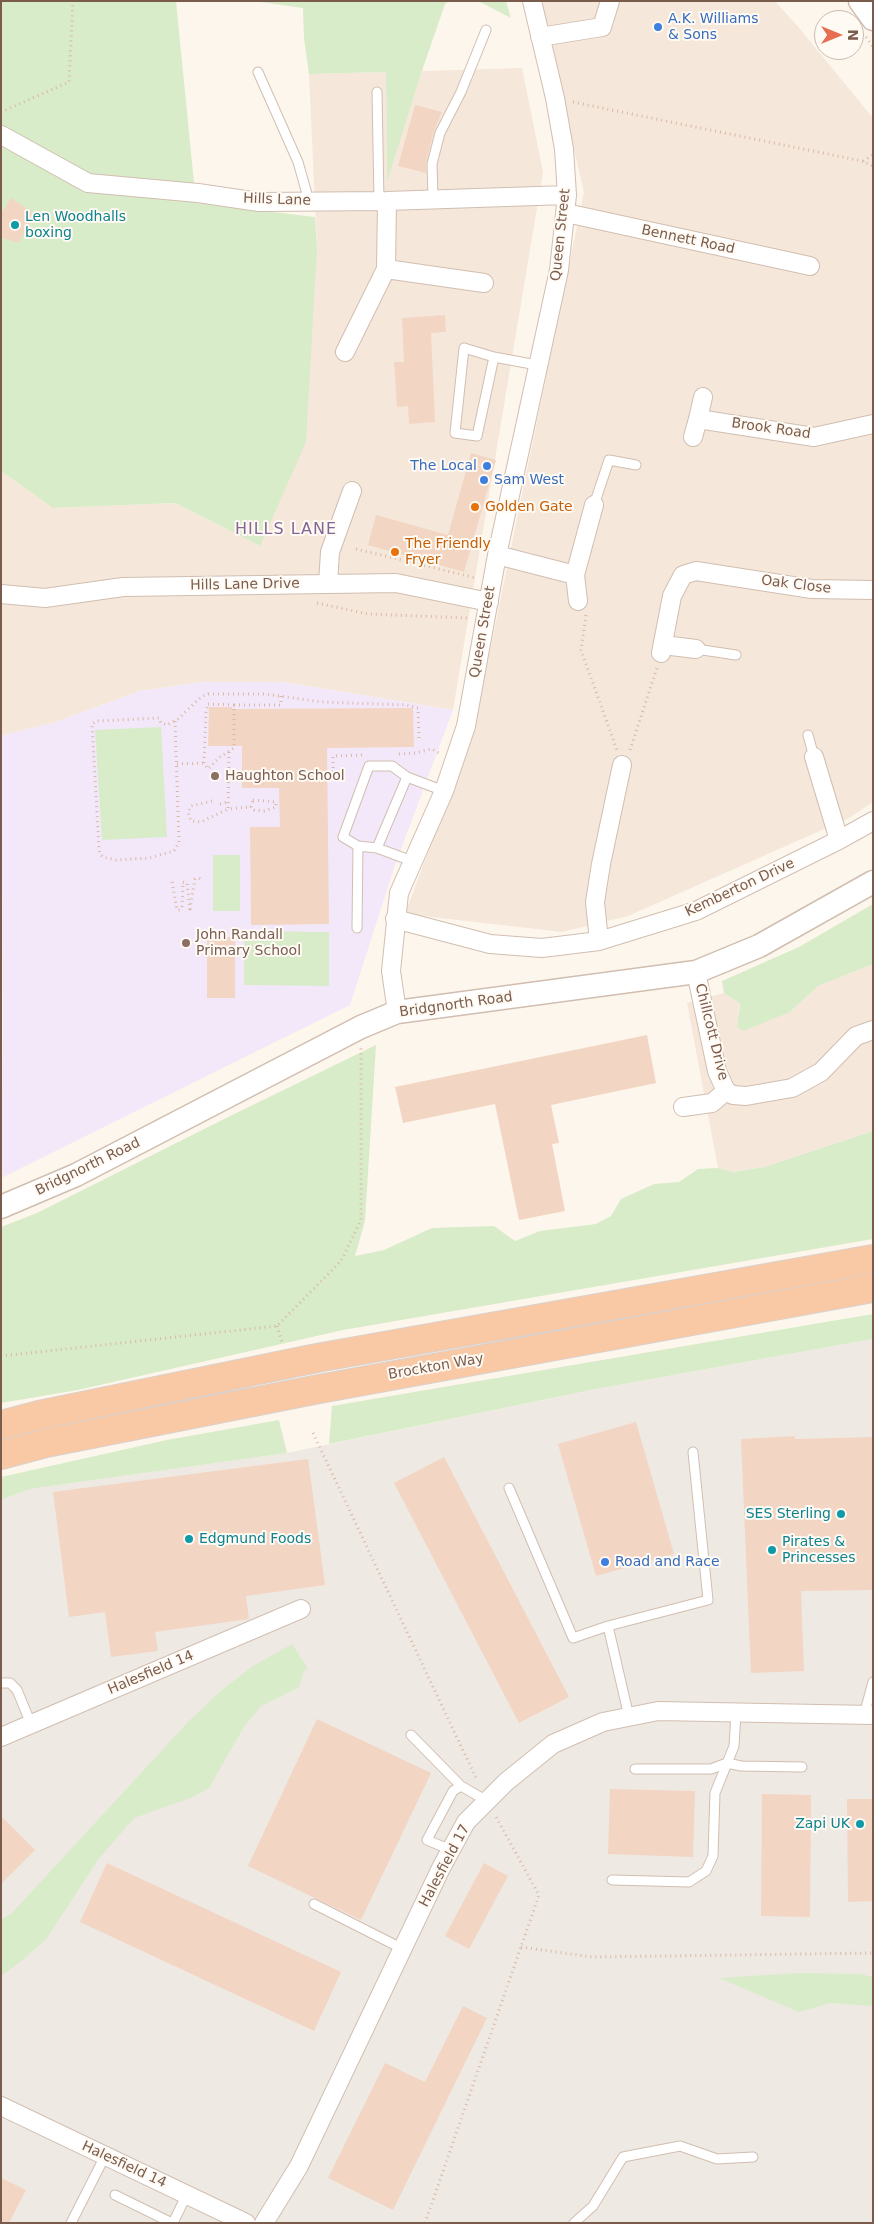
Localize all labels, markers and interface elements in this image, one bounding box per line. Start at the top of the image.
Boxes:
north arrow [814,10,864,60]
place label: A.K. Williams & Sons [668,11,758,44]
marker: A.K. Williams & Sons [652,21,664,33]
text: N [845,29,861,41]
street label: Queen Street [548,188,574,282]
street label: Hills Lane [243,190,311,210]
place label: Len Woodhalls boxing [25,209,126,242]
marker: Len Woodhalls boxing [9,219,21,231]
street label: Bennett Road [640,222,736,258]
street label: Brook Road [730,415,812,443]
place label: The Local [410,458,477,474]
marker: The Local [481,460,493,472]
place label: Sam West [494,472,564,488]
marker: Sam West [478,474,490,486]
place label: Golden Gate [485,499,573,515]
marker: Golden Gate [469,501,481,513]
district label: HILLS LANE [234,520,338,540]
place label: The Friendly Fryer [405,536,491,568]
marker: The Friendly Fryer [389,546,401,558]
street label: Oak Close [760,572,832,598]
street label: Hills Lane Drive [190,576,300,594]
street label: Queen Street [467,585,499,679]
place label: Haughton School [225,768,345,784]
marker: Haughton School [209,770,221,782]
street label: Kemberton Drive [683,855,797,921]
place label: John Randall Primary School [196,927,301,960]
marker: John Randall Primary School [180,937,192,949]
street label: Chillcott Drive [691,982,731,1082]
street label: Bridgnorth Road [398,989,514,1021]
street label: Bridgnorth Road [33,1134,143,1200]
street label: Brockton Way [387,1350,485,1384]
place label: SES Sterling [746,1506,831,1522]
marker: SES Sterling [835,1508,847,1520]
place label: Edgmund Foods [199,1531,311,1547]
marker: Edgmund Foods [183,1533,195,1545]
place label: Pirates & Princesses [782,1534,856,1566]
marker: Pirates & Princesses [766,1544,778,1556]
place label: Road and Race [615,1554,720,1570]
marker: Road and Race [599,1556,611,1568]
street label: Halesfield 14 [106,1647,196,1699]
place label: Zapi UK [795,1816,850,1832]
marker: Zapi UK [854,1818,866,1830]
street label: Halesfield 17 [416,1822,474,1910]
street label: Halesfield 14 [79,2138,169,2192]

